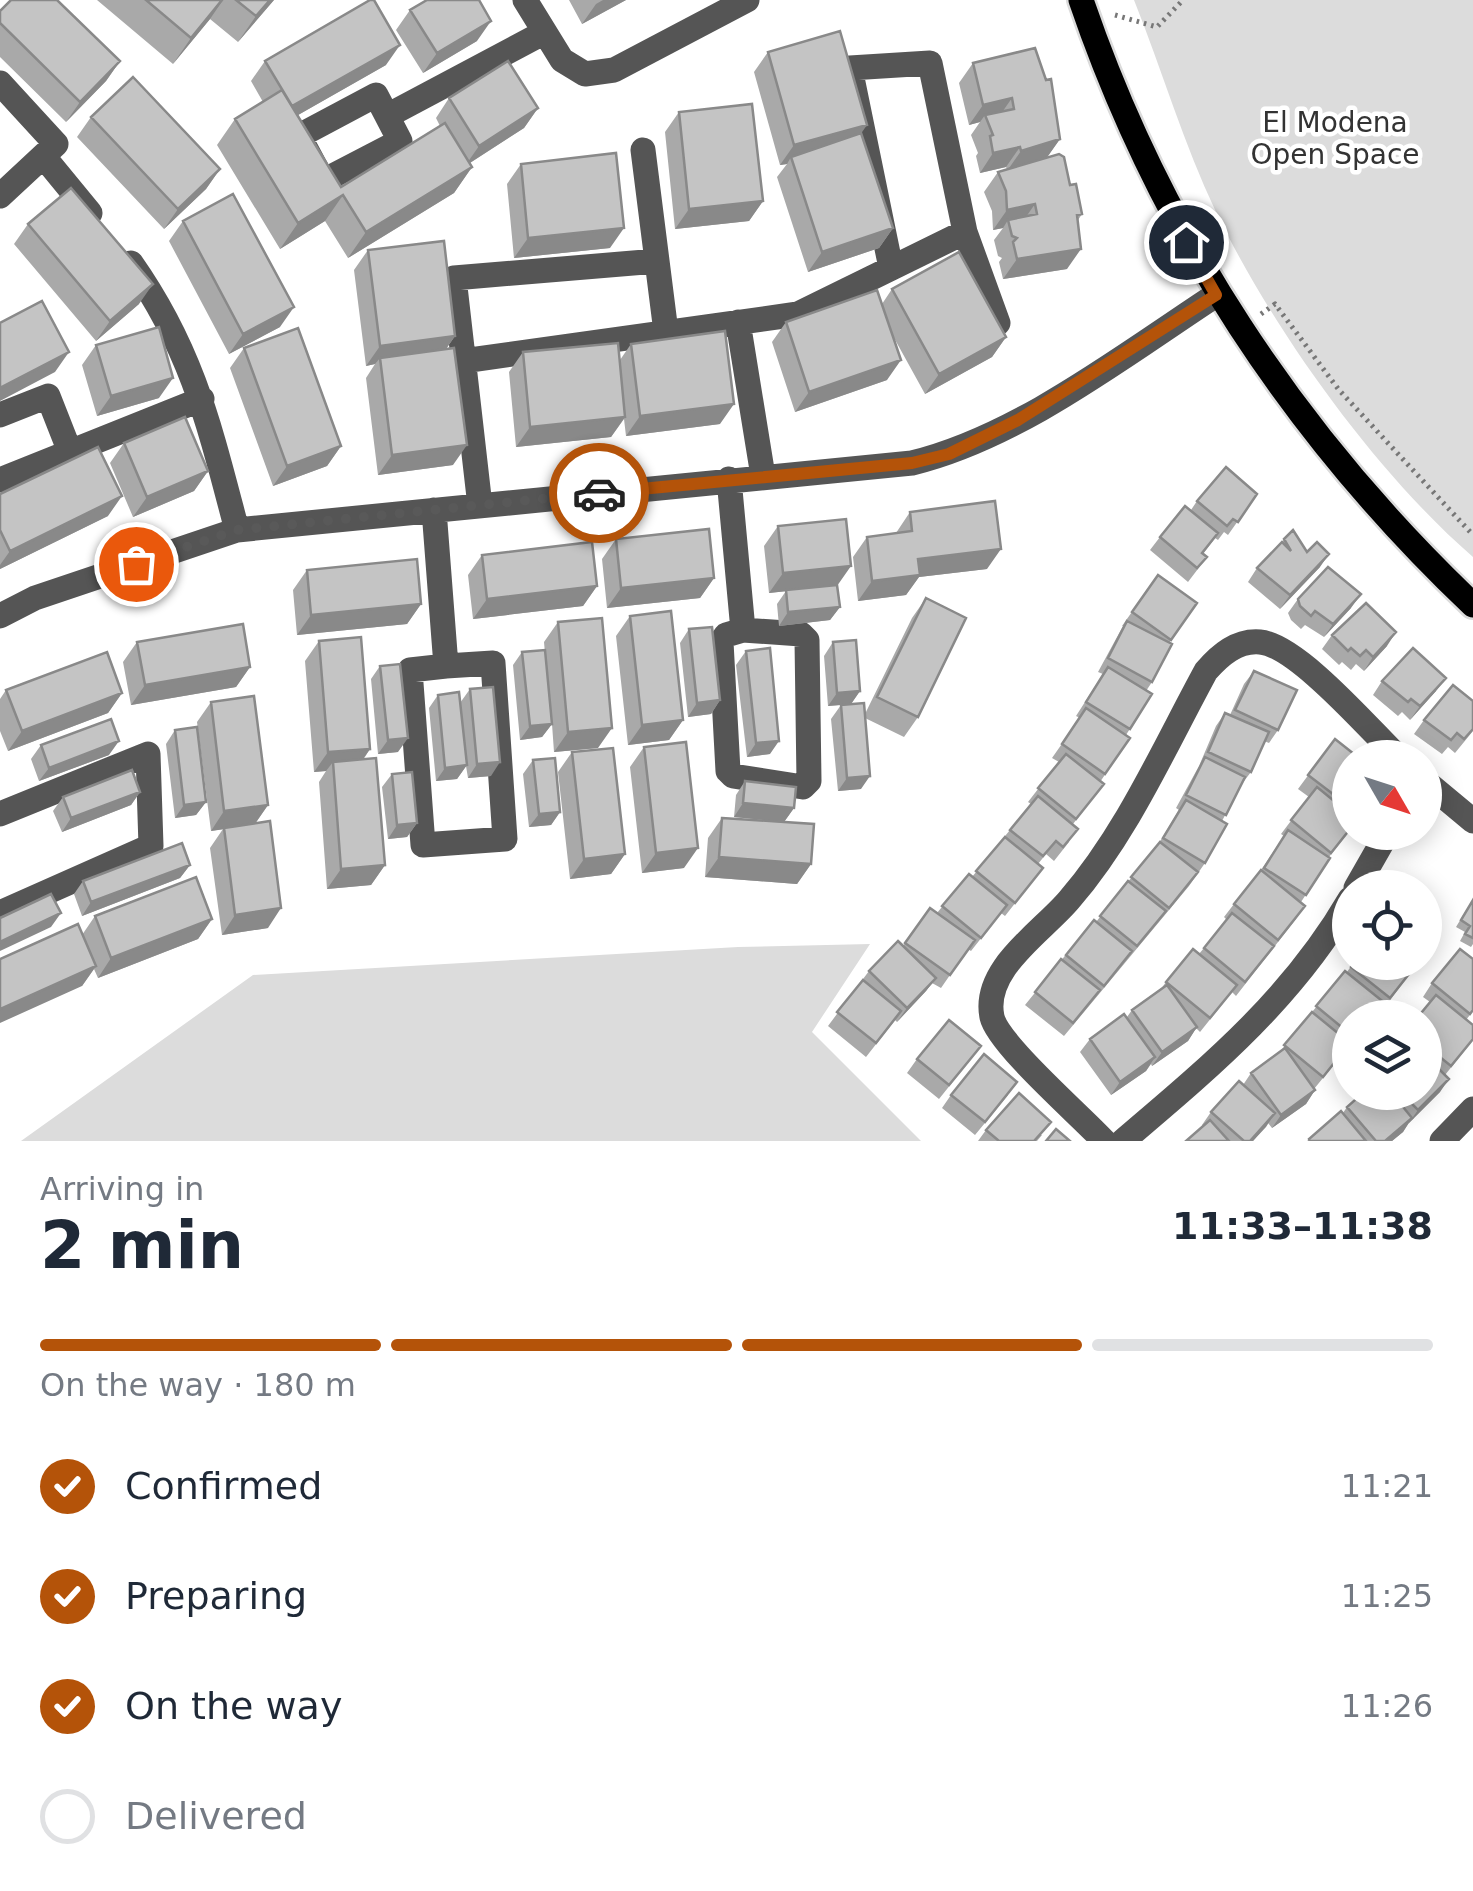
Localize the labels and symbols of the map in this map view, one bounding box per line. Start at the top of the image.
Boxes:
park label: El Modena Open Space [1250,106,1420,171]
pin [1144,200,1229,285]
courier [549,443,649,543]
pin [94,522,179,607]
north arrow [1332,740,1442,850]

